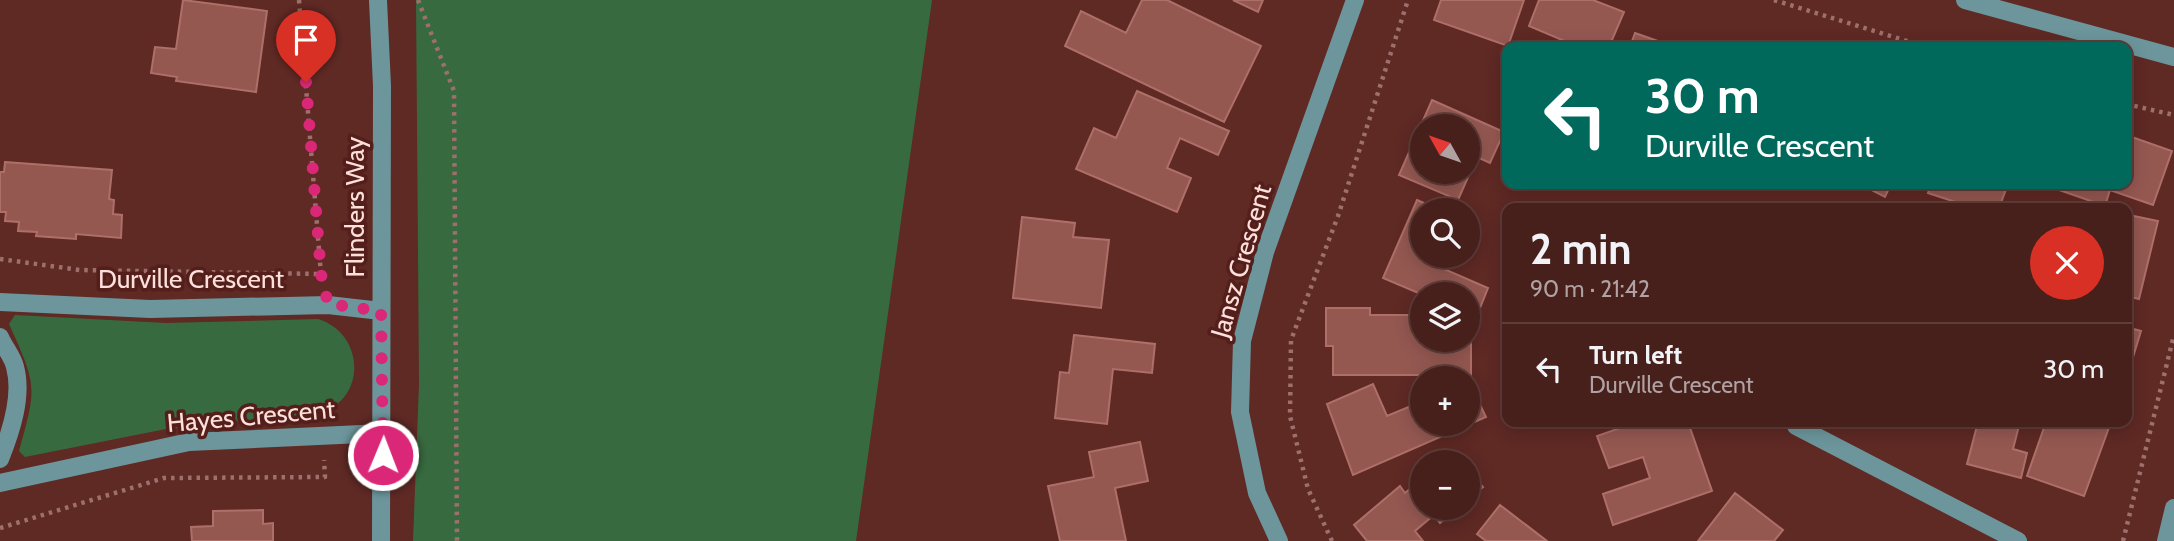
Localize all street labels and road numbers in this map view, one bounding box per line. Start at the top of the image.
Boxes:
street label: Flinders Way [339,137,371,278]
street label: Jansz Crescent [1204,180,1278,342]
street label: Durville Crescent [98,263,284,295]
street label: Hayes Crescent [166,393,337,439]

